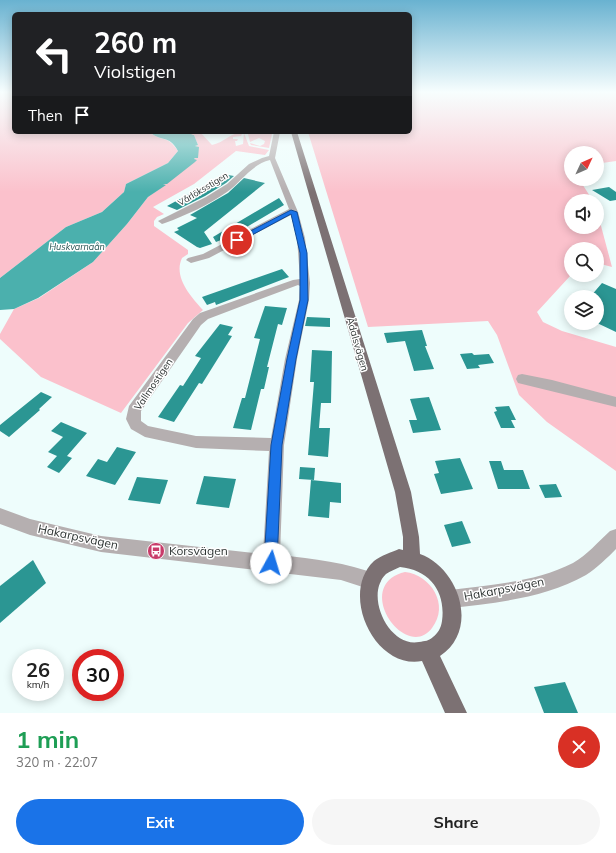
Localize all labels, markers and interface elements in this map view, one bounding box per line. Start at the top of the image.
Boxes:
text: 260 m [94,25,177,60]
icon: left [28,28,80,80]
text: Violstigen [94,60,176,83]
icon: arrive [71,104,93,126]
text: Then [28,106,63,125]
north arrow [564,146,604,186]
map controls [564,146,604,330]
street label: Vårlöksstigen [176,169,230,208]
button: sound [564,194,604,234]
pin [220,223,254,257]
icon: arrive [226,229,248,251]
water label: Huskvarnaån [49,241,105,252]
button: search [564,242,604,282]
button: layers [564,290,604,330]
street label: Ådalsvägen [344,316,371,373]
street label: Vallmostigen [131,356,176,413]
street label: Hakarpsvägen [37,521,120,552]
bus stop icon: Korsvägen [146,541,166,561]
position arrow [250,542,292,584]
place label: Korsvägen [169,543,228,558]
street label: Hakarpsvägen [462,573,545,604]
speed limit sign: 30 [72,649,124,701]
text: 26 [26,657,50,682]
text: km/h [27,678,49,691]
text: 1 min [16,724,79,754]
button: close [558,726,600,768]
text: 320 m · 22:07 [16,754,98,770]
button: Exit [16,799,304,845]
button: Share [312,799,600,845]

